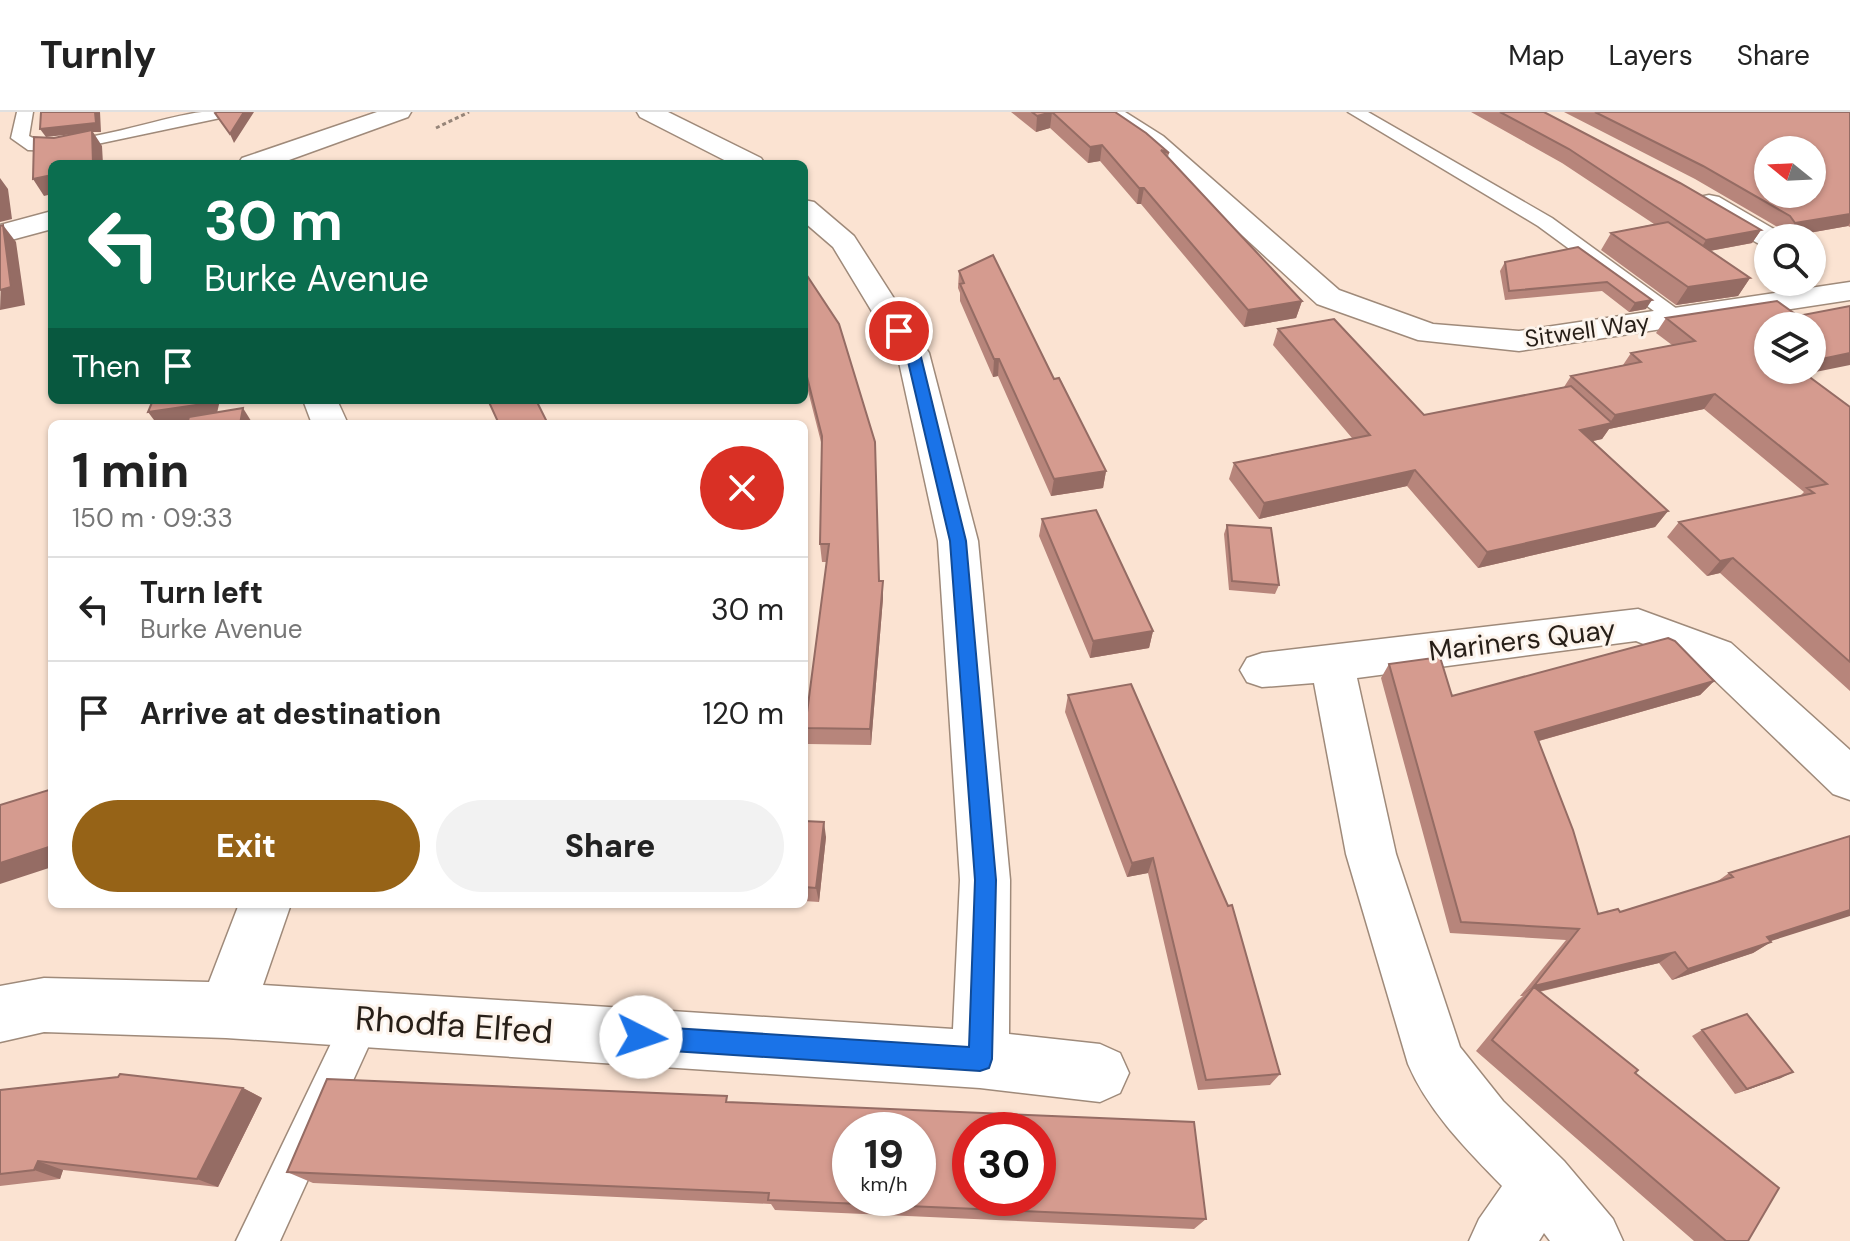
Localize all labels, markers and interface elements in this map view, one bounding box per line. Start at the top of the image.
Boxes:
text: Turnly [40,30,156,80]
text: Map [1508,37,1565,74]
text: Layers [1609,37,1693,74]
text: Share [1737,37,1810,74]
north arrow [1754,136,1826,208]
map controls [1754,136,1826,384]
text: 30 m [204,184,343,257]
icon: left [72,192,176,296]
button: search [1754,224,1826,296]
text: Burke Avenue [204,255,429,302]
pin [865,297,933,365]
street label: Sitwell Way [1523,306,1651,354]
icon: arrive [877,309,921,353]
button: layers [1754,312,1826,384]
icon: arrive [156,344,200,388]
text: Then [72,347,140,386]
text: 1 min [72,439,189,502]
button: close [700,446,784,530]
text: 150 m · 09:33 [72,501,233,535]
text: Turn left [140,573,263,612]
icon: left [72,587,116,631]
text: 30 m [711,590,784,629]
street label: Mariners Quay [1427,610,1617,670]
text: Burke Avenue [140,612,302,646]
icon: arrive [72,691,116,735]
text: Arrive at destination [140,694,441,733]
text: 120 m [702,694,784,733]
button: Exit [72,800,420,892]
button: Share [436,800,784,892]
position arrow [599,995,683,1079]
street label: Rhodfa Elfed [354,996,554,1054]
speed limit sign: 30 [952,1112,1056,1216]
text: 19 [864,1128,904,1180]
text: km/h [860,1171,908,1197]

